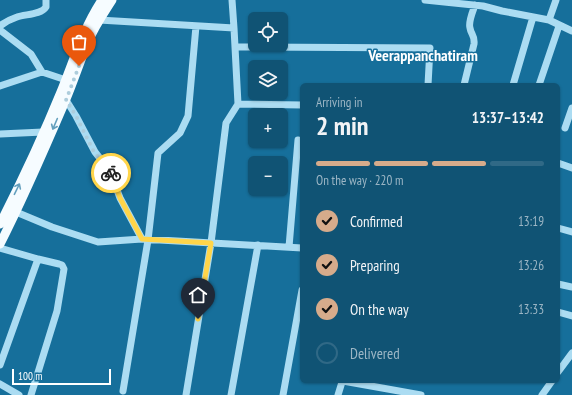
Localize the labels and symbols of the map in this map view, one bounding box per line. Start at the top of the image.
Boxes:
pin [62,25,96,66]
district label: Veerappanchatiram [367,45,478,65]
one-way arrow [51,118,59,130]
courier [91,153,131,193]
one-way arrow [14,183,21,195]
pin [181,278,215,319]
scale bar [12,367,111,386]

